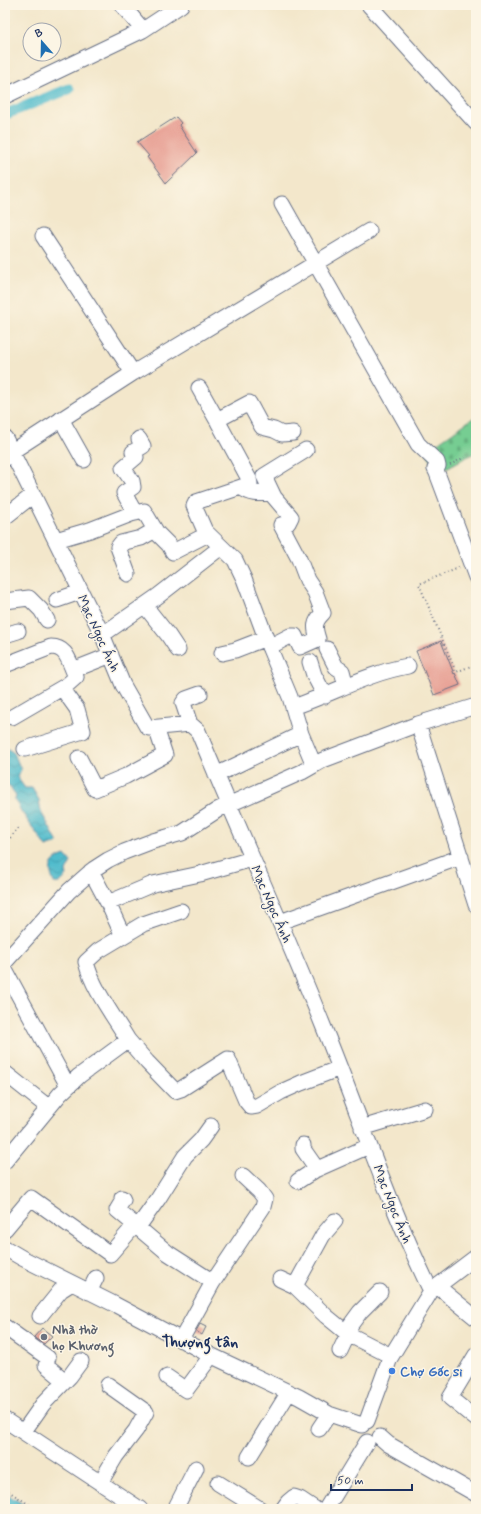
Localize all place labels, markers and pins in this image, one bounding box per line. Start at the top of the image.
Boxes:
place label: Nhà thờ họ Khương [52,1321,115,1358]
marker: Nhà thờ họ Khương [39,1332,49,1342]
place label: Chợ Gốc si [400,1363,462,1381]
marker: Chợ Gốc si [387,1366,397,1376]

